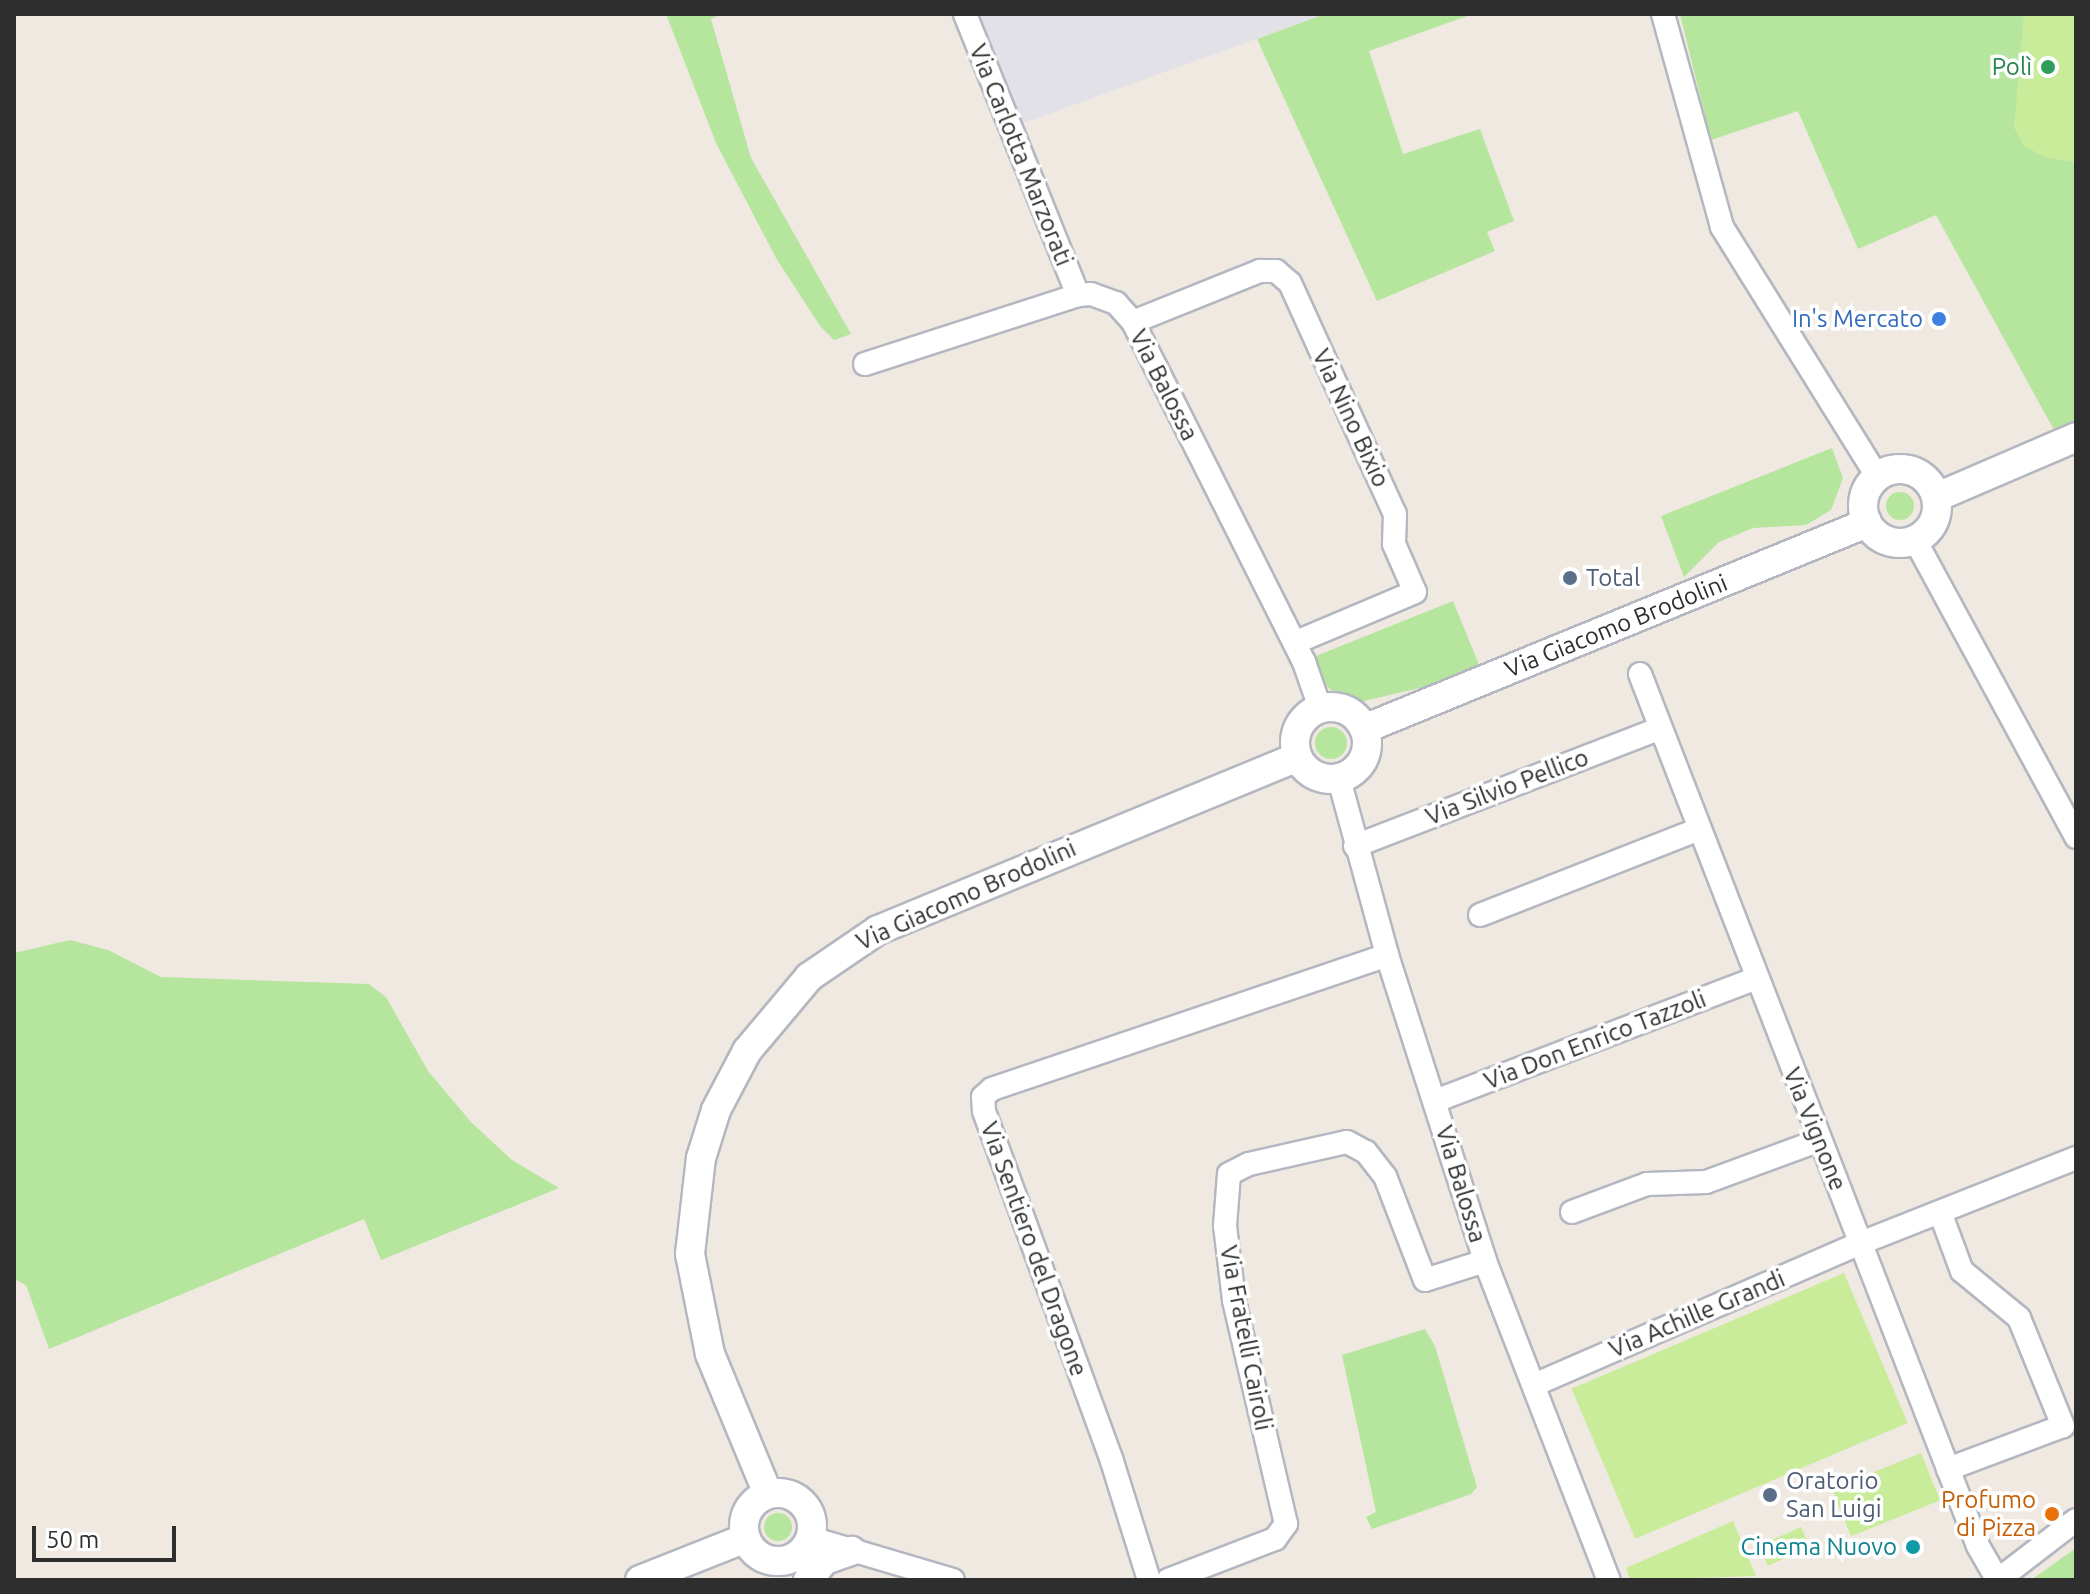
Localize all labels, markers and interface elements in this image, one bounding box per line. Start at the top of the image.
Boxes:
street label: Via Carlotta Marzorati [963,40,1079,270]
place label: Polì [1992,53,2032,81]
marker: Polì [2039,58,2057,76]
place label: In's Mercato [1792,305,1923,333]
marker: In's Mercato [1930,310,1948,328]
street label: Via Balossa [1124,325,1204,445]
street label: Via Nino Bixio [1306,344,1396,492]
place label: Total [1586,564,1640,592]
street label: Via Giacomo Brodolini [1501,568,1731,684]
marker: Total [1561,569,1579,587]
street label: Via Silvio Pellico [1422,743,1592,831]
street label: Via Giacomo Brodolini [852,834,1080,956]
street label: Via Don Enrico Tazzoli [1480,984,1710,1096]
street label: Via Vignone [1777,1063,1853,1195]
street label: Via Sentiero del Dragone [975,1118,1093,1380]
street label: Via Balossa [1430,1122,1492,1246]
street label: Via Fratelli Cairoli [1214,1243,1278,1433]
street label: Via Achille Grandi [1605,1264,1789,1364]
place label: Oratorio San Luigi [1786,1467,1882,1523]
marker: Oratorio San Luigi [1761,1486,1779,1504]
place label: Profumo di Pizza [1941,1486,2036,1542]
marker: Profumo di Pizza [2043,1505,2061,1523]
scale bar [36,1510,180,1560]
text: 50 m [46,1526,99,1553]
place label: Cinema Nuovo [1740,1533,1897,1561]
marker: Cinema Nuovo [1904,1538,1922,1556]

